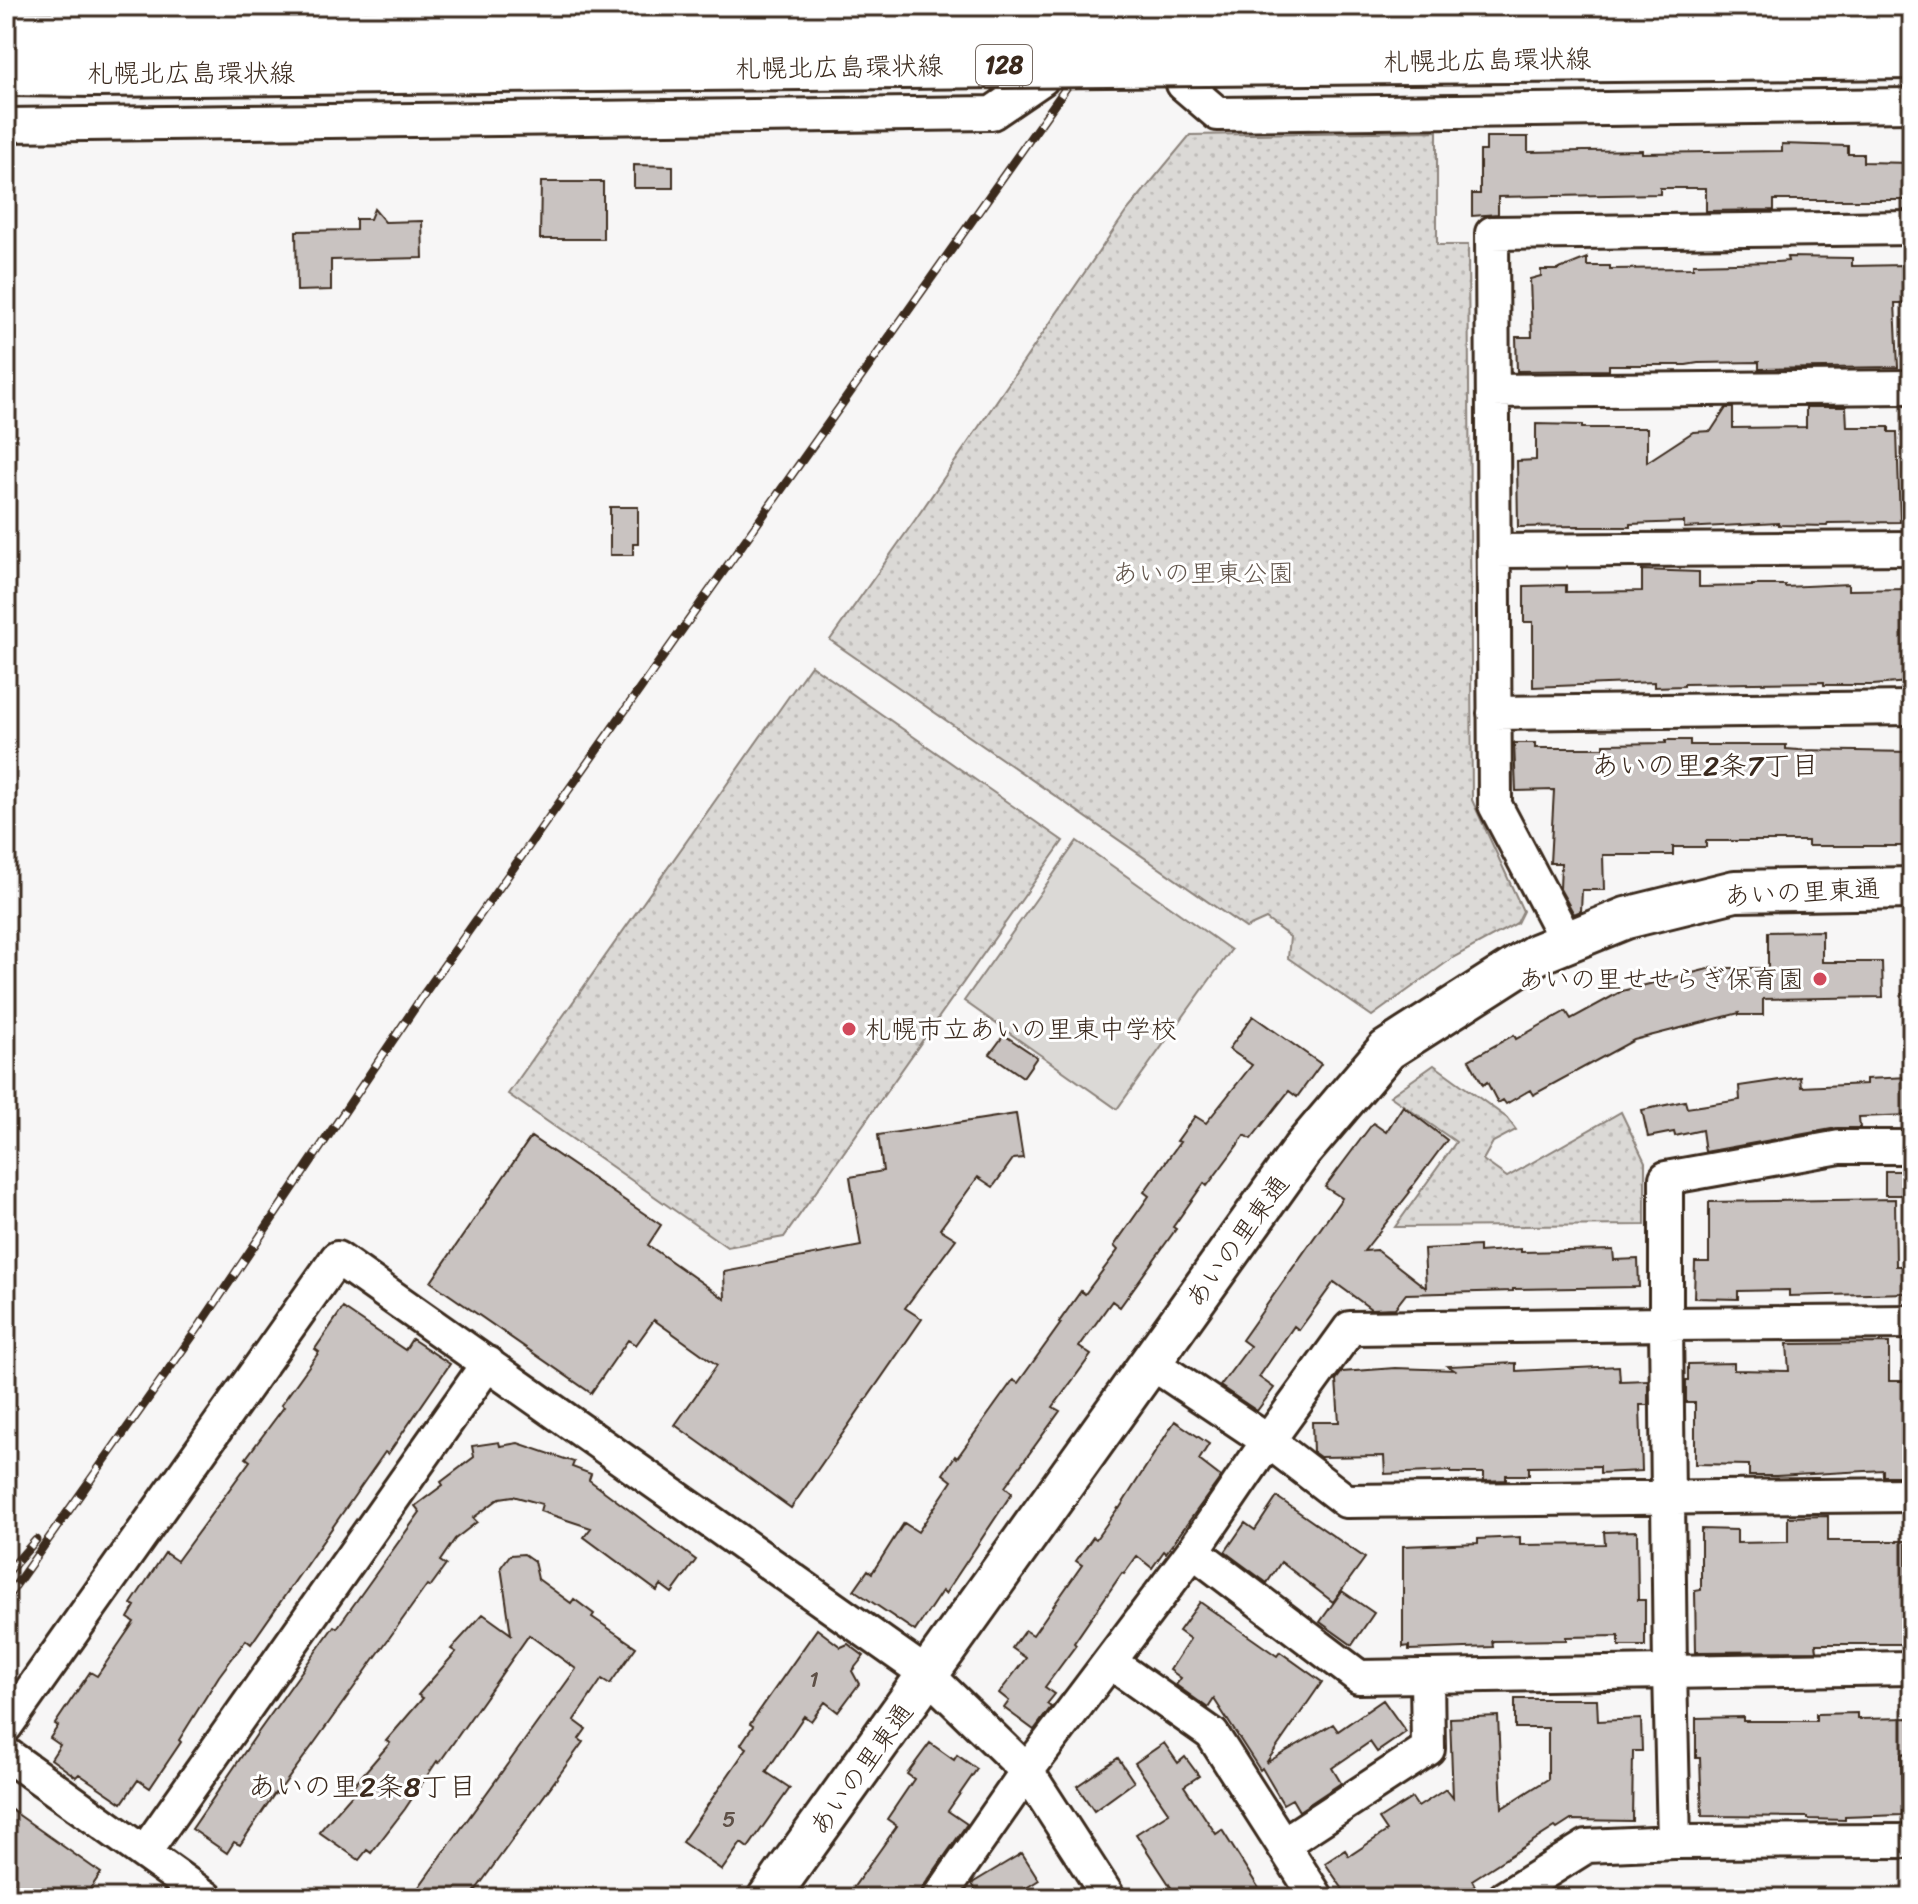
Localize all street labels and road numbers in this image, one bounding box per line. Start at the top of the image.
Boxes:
street label: 札幌北広島環状線 [1383,35,1591,85]
street label: 札幌北広島環状線 [735,42,943,92]
road number: 128 [976,45,1032,85]
street label: 札幌北広島環状線 [87,50,295,96]
street label: あいの里東通 [1723,865,1881,919]
street label: あいの里東通 [1173,1164,1301,1318]
street label: あいの里東通 [797,1692,925,1846]

